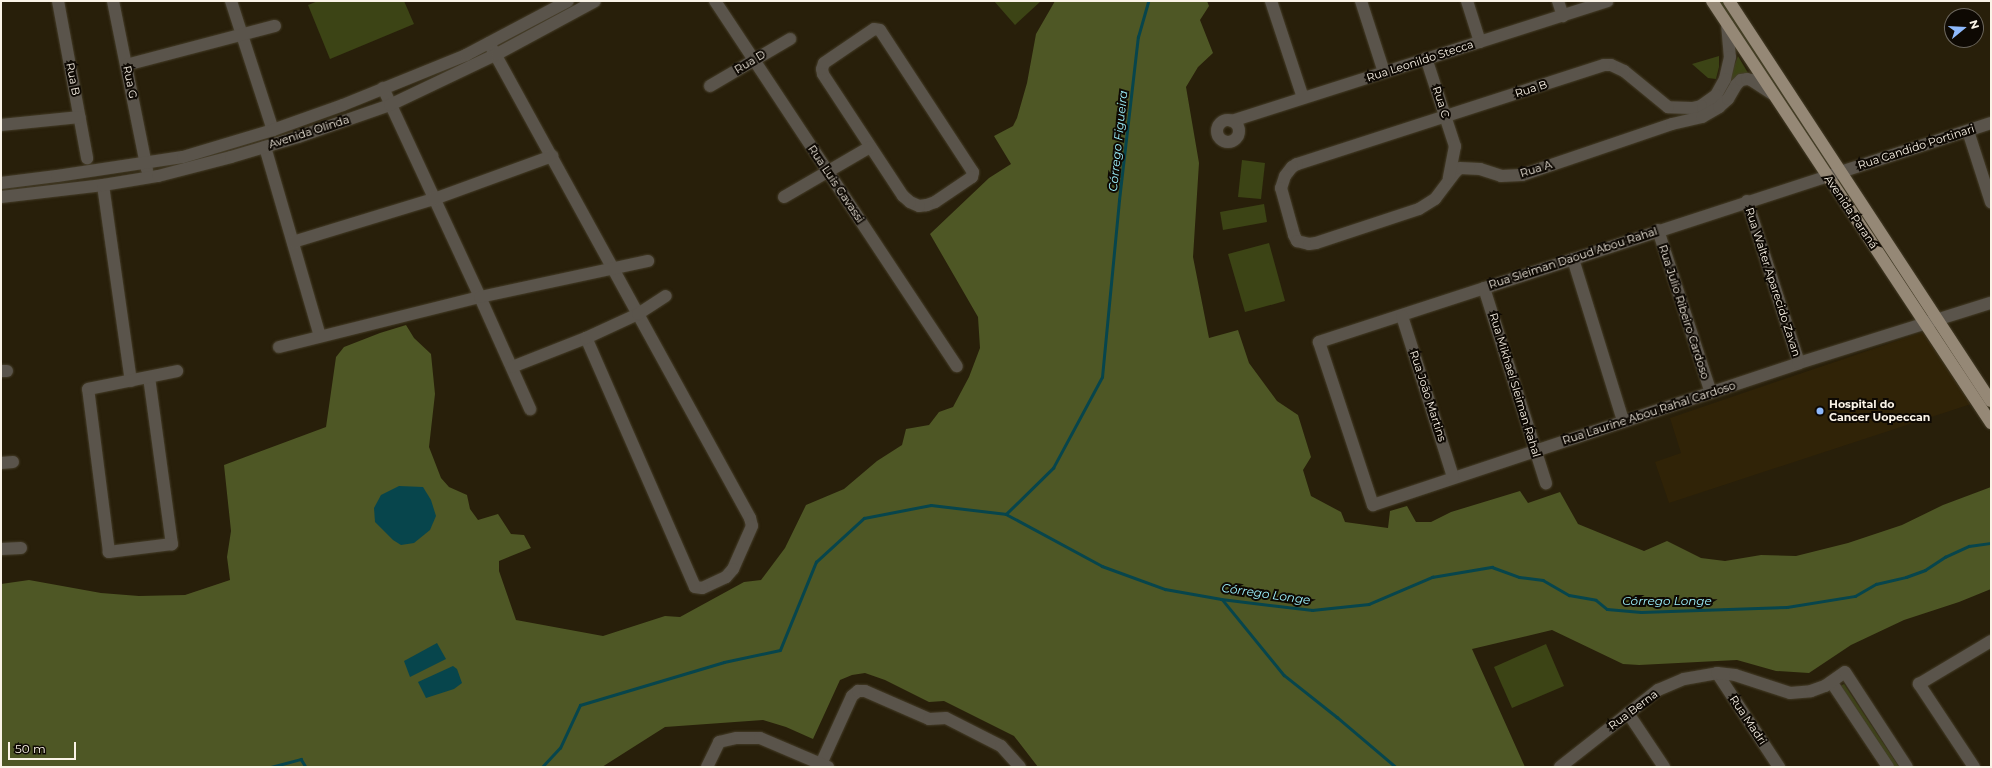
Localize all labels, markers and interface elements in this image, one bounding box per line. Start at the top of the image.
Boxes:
north arrow [1944,8,1984,48]
text: N [1966,18,1982,31]
street label: Rua Leonildo Stecca [1365,37,1475,85]
street label: Rua D [732,48,768,76]
street label: Rua B [63,62,83,96]
street label: Rua G [120,64,140,100]
street label: Rua B [1513,78,1549,100]
street label: Rua C [1430,84,1452,120]
water label: Córrego Figueira [1106,90,1130,192]
street label: Avenida Olinda [267,113,351,151]
street label: Rua Candido Portinari [1856,122,1976,172]
street label: Rua Luis Gavassi [805,143,867,225]
street label: Rua A [1518,158,1554,180]
street label: Avenida Paraná [1822,173,1880,251]
street label: Rua Walter Aparecido Zavan [1743,206,1803,358]
street label: Rua Sleiman Daoud Abou Rahal [1487,224,1659,292]
street label: Rua Julio Ribeiro Cardoso [1656,243,1712,381]
street label: Rua Mikhael Sleiman Rahal [1487,311,1543,459]
street label: Rua João Martins [1407,349,1449,443]
street label: Rua Laurine Abou Rahal Cardoso [1561,379,1737,447]
place label: Hospital do Cancer Uopeccan [1829,398,1930,424]
marker: Hospital do Cancer Uopeccan [1814,405,1826,417]
water label: Córrego Longe [1221,581,1311,607]
water label: Córrego Longe [1622,594,1712,608]
street label: Rua Berna [1606,687,1660,733]
street label: Rua Madri [1727,693,1769,747]
scale bar [10,734,78,760]
text: 50 m [15,741,46,756]

